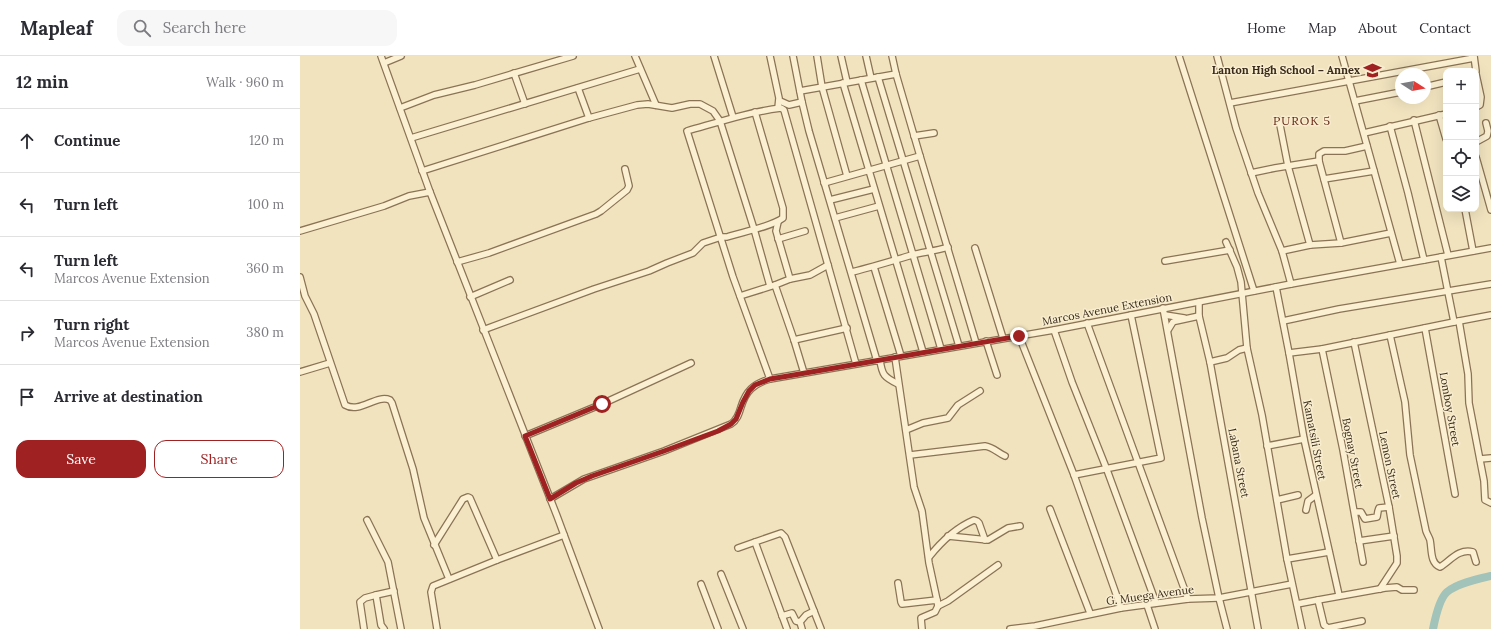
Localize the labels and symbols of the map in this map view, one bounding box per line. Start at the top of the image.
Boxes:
school or university icon: Lanton High School – Annex [1363,60,1383,80]
place label: Lanton High School – Annex [1212,63,1360,77]
north arrow [1395,68,1431,104]
district label: PUROK 5 [1273,113,1331,128]
street label: Marcos Avenue Extension [1041,289,1173,328]
route end [1010,327,1028,345]
street label: Lomboy Street [1437,371,1464,448]
route start [593,395,611,413]
street label: Kamatsili Street [1300,399,1330,482]
street label: Bognay Street [1339,417,1367,490]
street label: Labana Street [1225,427,1253,500]
street label: Lemon Street [1376,430,1404,501]
street label: G. Muega Avenue [1105,582,1195,608]

